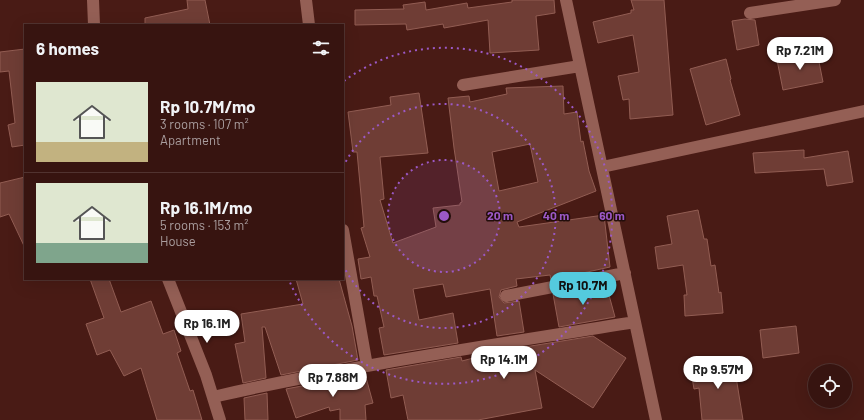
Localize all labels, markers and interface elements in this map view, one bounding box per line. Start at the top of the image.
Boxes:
icon: filters [310,37,332,59]
pin: Rp 7.21M [759,37,841,71]
text: 6 homes [36,38,99,58]
text: Rp 7.21M [776,42,824,58]
text: Rp 10.7M/mo [160,96,256,116]
icon: home [68,98,116,146]
text: 3 rooms · 107 m² [160,116,249,132]
text: Apartment [160,132,221,148]
text: Rp 16.1M/mo [160,197,253,217]
icon: home [68,199,116,247]
text: 20 m [487,208,513,222]
text: 40 m [543,208,569,222]
text: 60 m [599,208,625,222]
centre of rings [437,209,451,223]
text: 5 rooms · 153 m² [160,217,249,233]
text: House [160,233,196,249]
pin: Rp 10.7M [542,272,624,306]
text: Rp 10.7M [558,277,608,293]
pin: Rp 16.1M [166,310,248,344]
text: Rp 16.1M [184,315,230,331]
pin: Rp 14.1M [463,346,545,380]
text: Rp 14.1M [480,351,528,367]
pin: Rp 9.57M [677,356,759,390]
text: Rp 9.57M [692,361,744,377]
pin: Rp 7.88M [292,364,374,398]
map controls [808,364,852,408]
button: locate [808,364,852,408]
text: Rp 7.88M [308,369,358,385]

